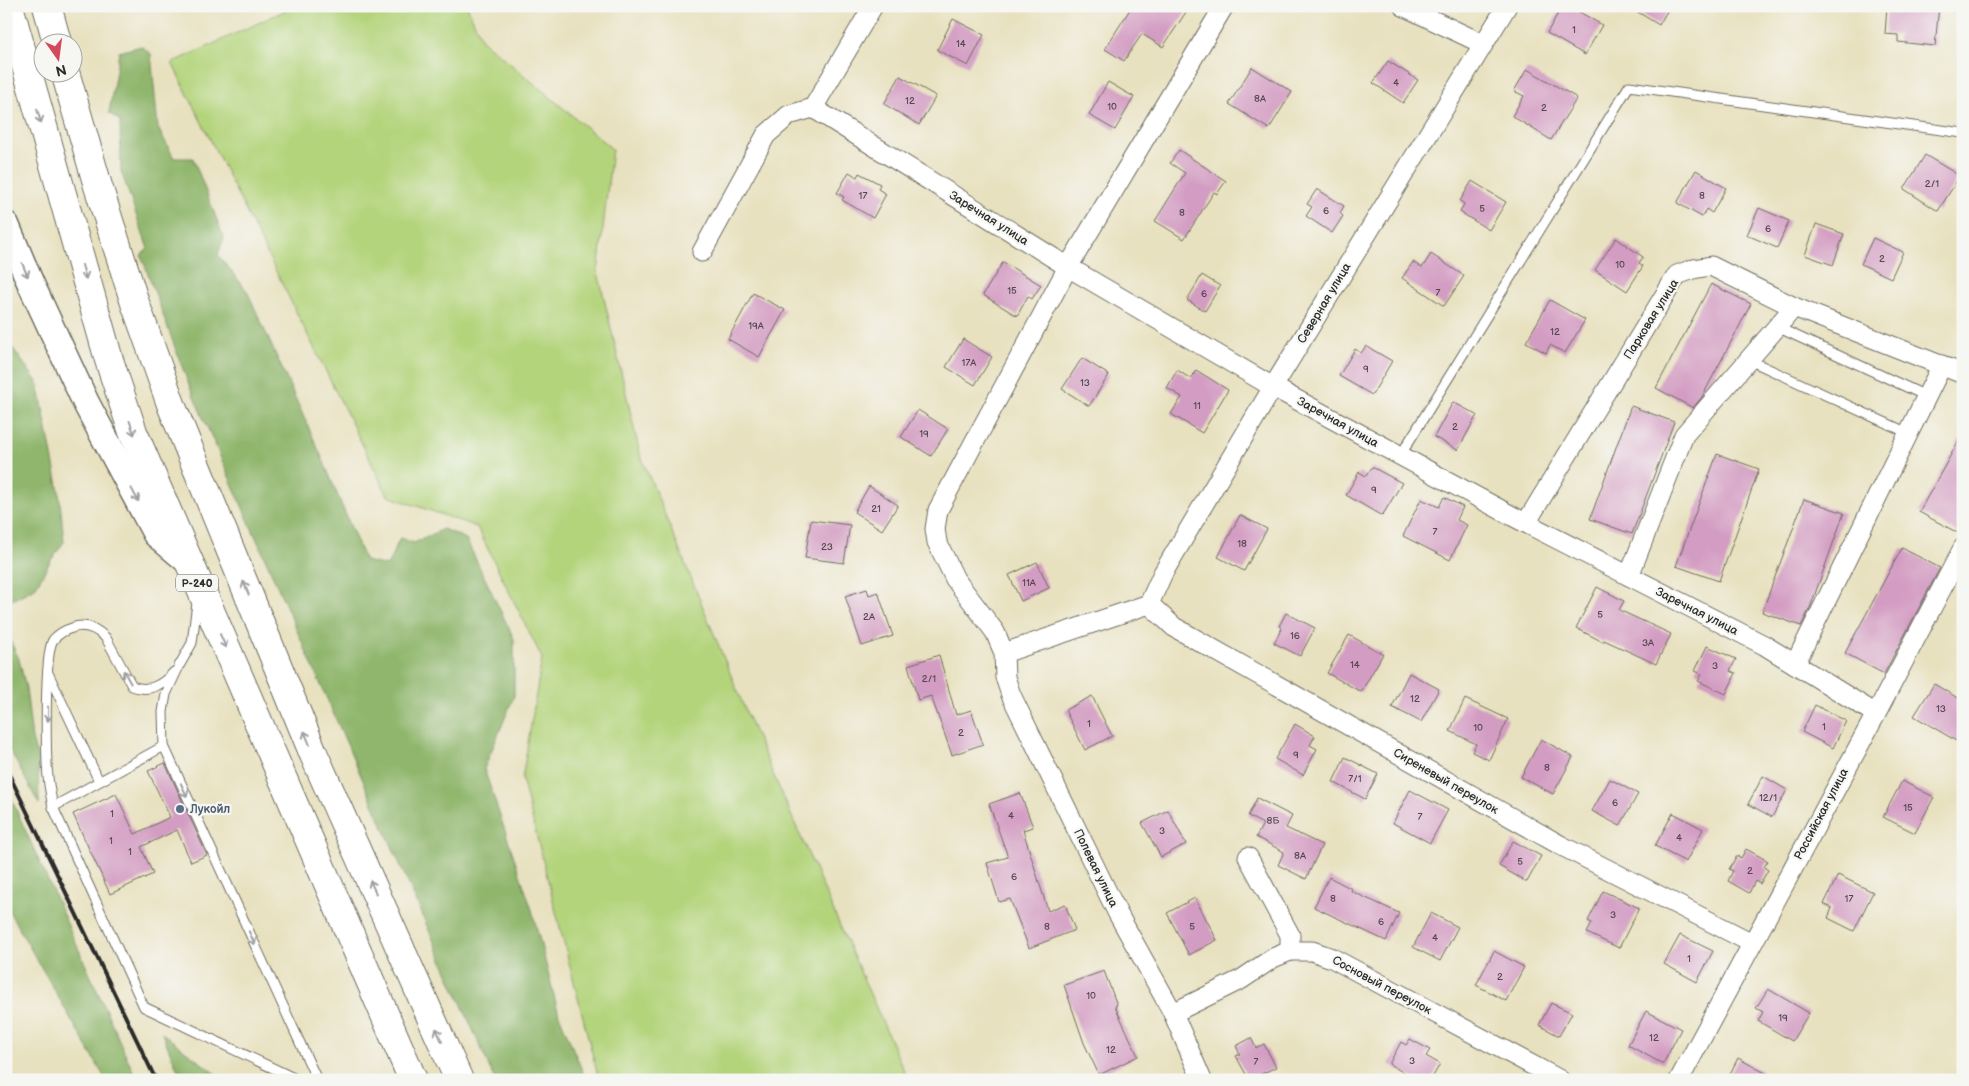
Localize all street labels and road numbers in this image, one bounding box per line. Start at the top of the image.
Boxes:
street label: Заречная улица [946,188,1031,249]
street label: Северная улица [1294,260,1354,346]
street label: Парковая улица [1621,276,1682,362]
street label: Заречная улица [1294,394,1381,451]
road number: Р-240 [176,574,218,592]
street label: Заречная улица [1653,584,1741,639]
street label: Сиреневый переулок [1391,745,1501,818]
street label: Российская улица [1791,766,1852,863]
street label: Полевая улица [1070,827,1121,910]
street label: Сосновый переулок [1329,953,1435,1018]

